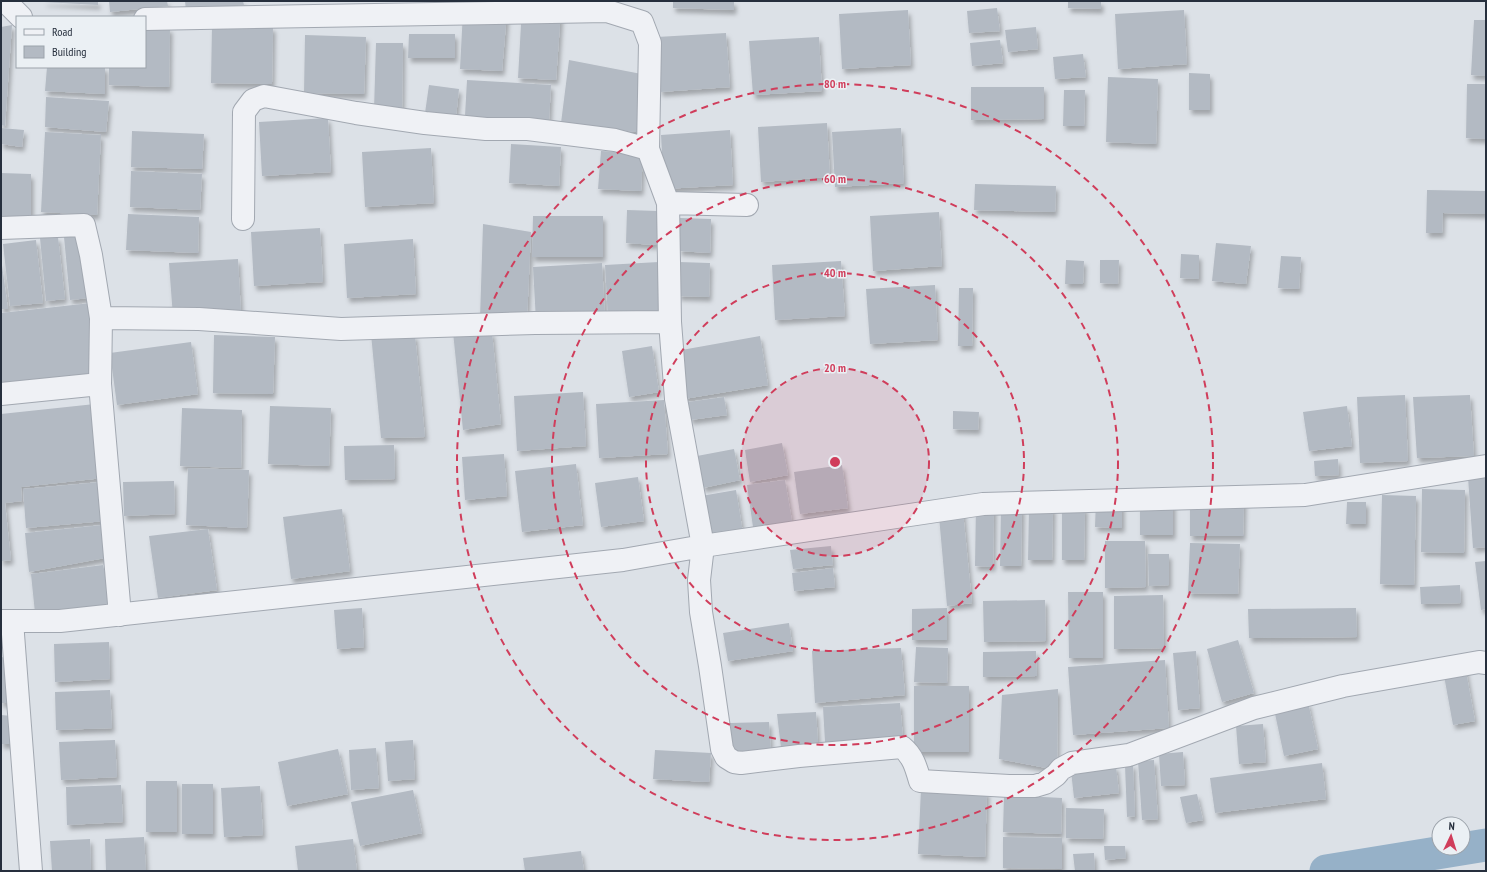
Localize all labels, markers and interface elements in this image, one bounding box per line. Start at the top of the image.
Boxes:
legend [16,16,146,68]
text: Road [52,24,72,39]
text: Building [52,44,87,59]
text: 80 m [824,76,846,91]
text: 60 m [824,171,846,186]
text: 40 m [824,265,846,280]
text: 20 m [824,360,846,375]
centre of rings [828,455,842,469]
north arrow [1431,816,1471,856]
text: N [1448,819,1455,833]

